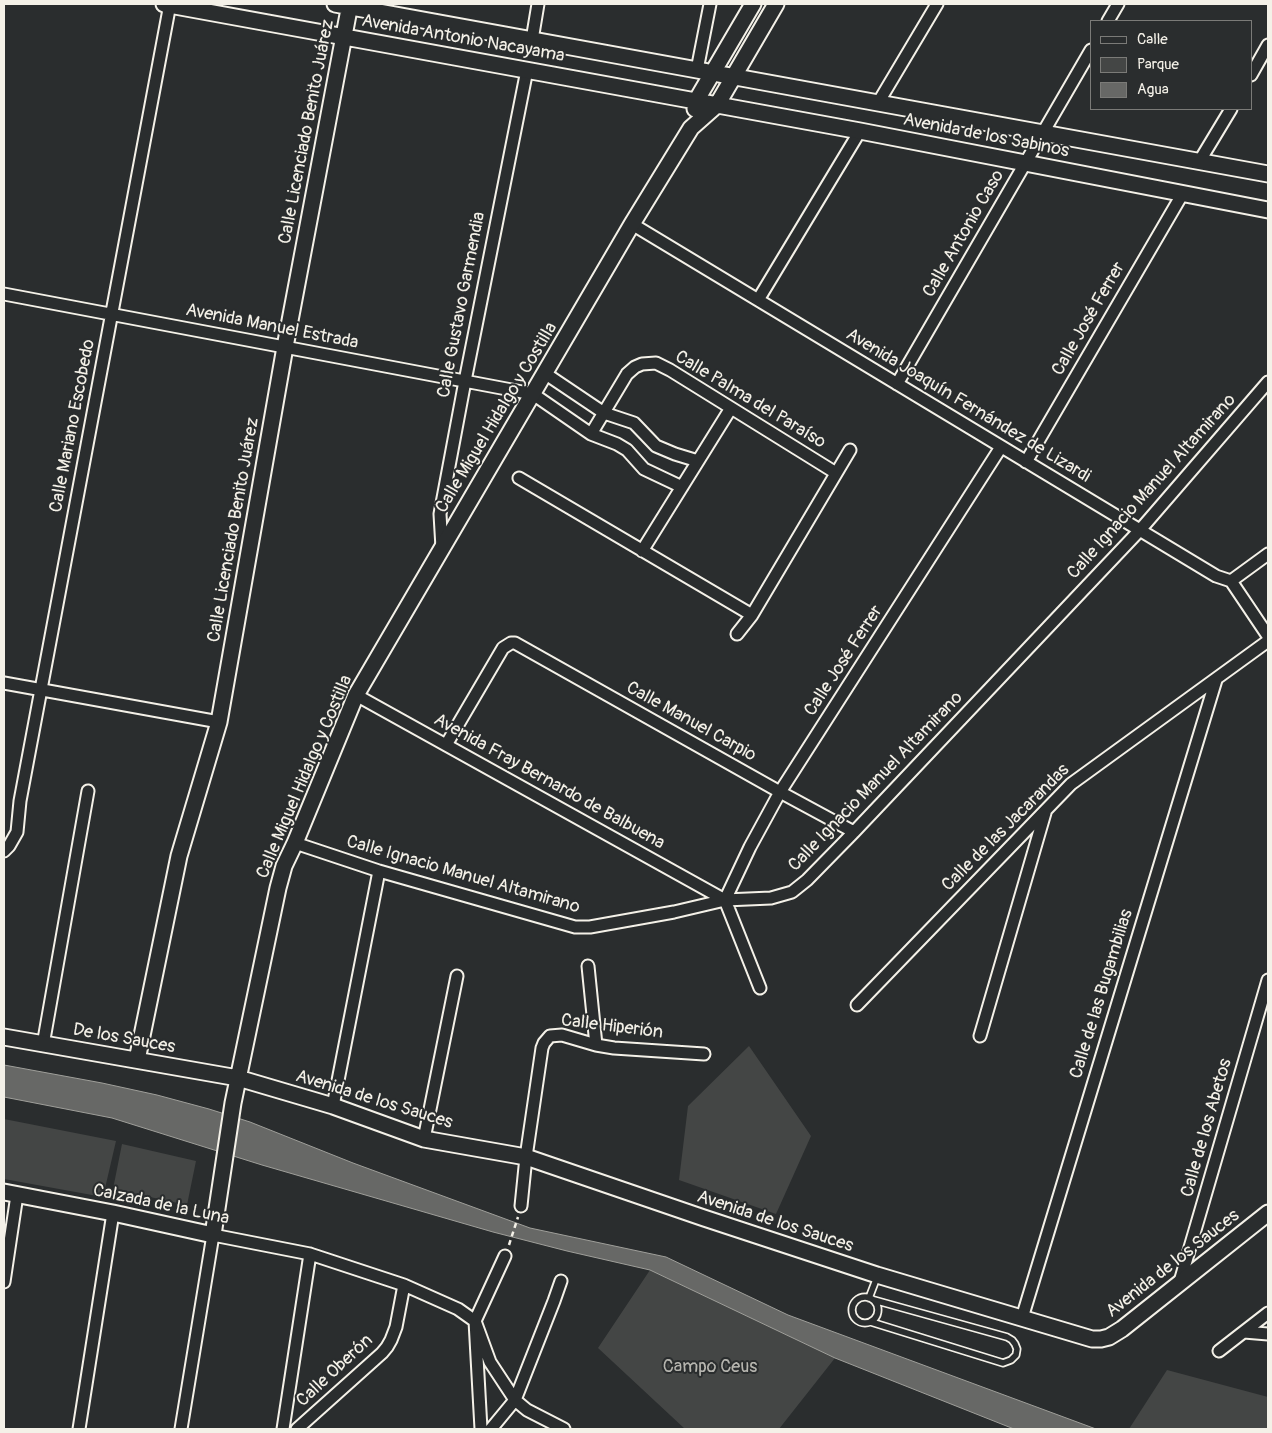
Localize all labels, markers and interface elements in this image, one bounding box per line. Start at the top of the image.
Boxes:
street label: Avenida Antonio Nacayama [360,11,566,67]
street label: Calle Licenciado Benito Juárez [275,18,339,246]
legend [1090,20,1252,110]
text: Calle [1137,30,1168,49]
text: Parque [1137,55,1179,74]
text: Agua [1137,80,1169,99]
street label: Avenida de los Sabinos [901,109,1071,163]
street label: Calle Antonio Caso [919,167,1009,301]
street label: Calle Gustavo Garmendia [433,210,491,400]
street label: Calle José Ferrer [1048,258,1130,380]
street label: Avenida Manuel Estrada [184,300,360,354]
street label: Calle Miguel Hidalgo y Costilla [431,319,563,517]
street label: Avenida Joaquín Fernández de Lizardi [842,324,1094,488]
street label: Calle Mariano Escobedo [46,338,100,514]
street label: Calle Palma del Paraíso [671,346,829,454]
street label: Calle Ignacio Manuel Altamirano [1063,390,1241,584]
street label: Calle Licenciado Benito Juárez [204,416,264,644]
street label: Calle José Ferrer [800,602,888,720]
street label: Calle Miguel Hidalgo y Costilla [252,672,358,882]
street label: Calle Manuel Carpio [622,677,760,767]
street label: Calle Ignacio Manuel Altamirano [784,688,968,876]
street label: Avenida Fray Bernardo de Balbuena [430,709,668,855]
street label: Calle de las Jacarandas [938,760,1074,896]
street label: Calle Ignacio Manuel Altamirano [344,831,582,919]
street label: Calle de las Bugambilias [1066,907,1138,1081]
street label: Calle Hiperión [560,1010,664,1044]
street label: De los Sauces [71,1019,177,1059]
street label: Calle de los Abetos [1177,1056,1237,1200]
street label: Avenida de los Sauces [293,1066,455,1134]
street label: Calzada de la Luna [91,1180,231,1230]
street label: Avenida de los Sauces [694,1187,856,1257]
street label: Avenida de los Sauces [1102,1205,1244,1323]
street label: Calle Oberón [292,1330,378,1412]
park label: Campo Ceus [663,1356,757,1378]

